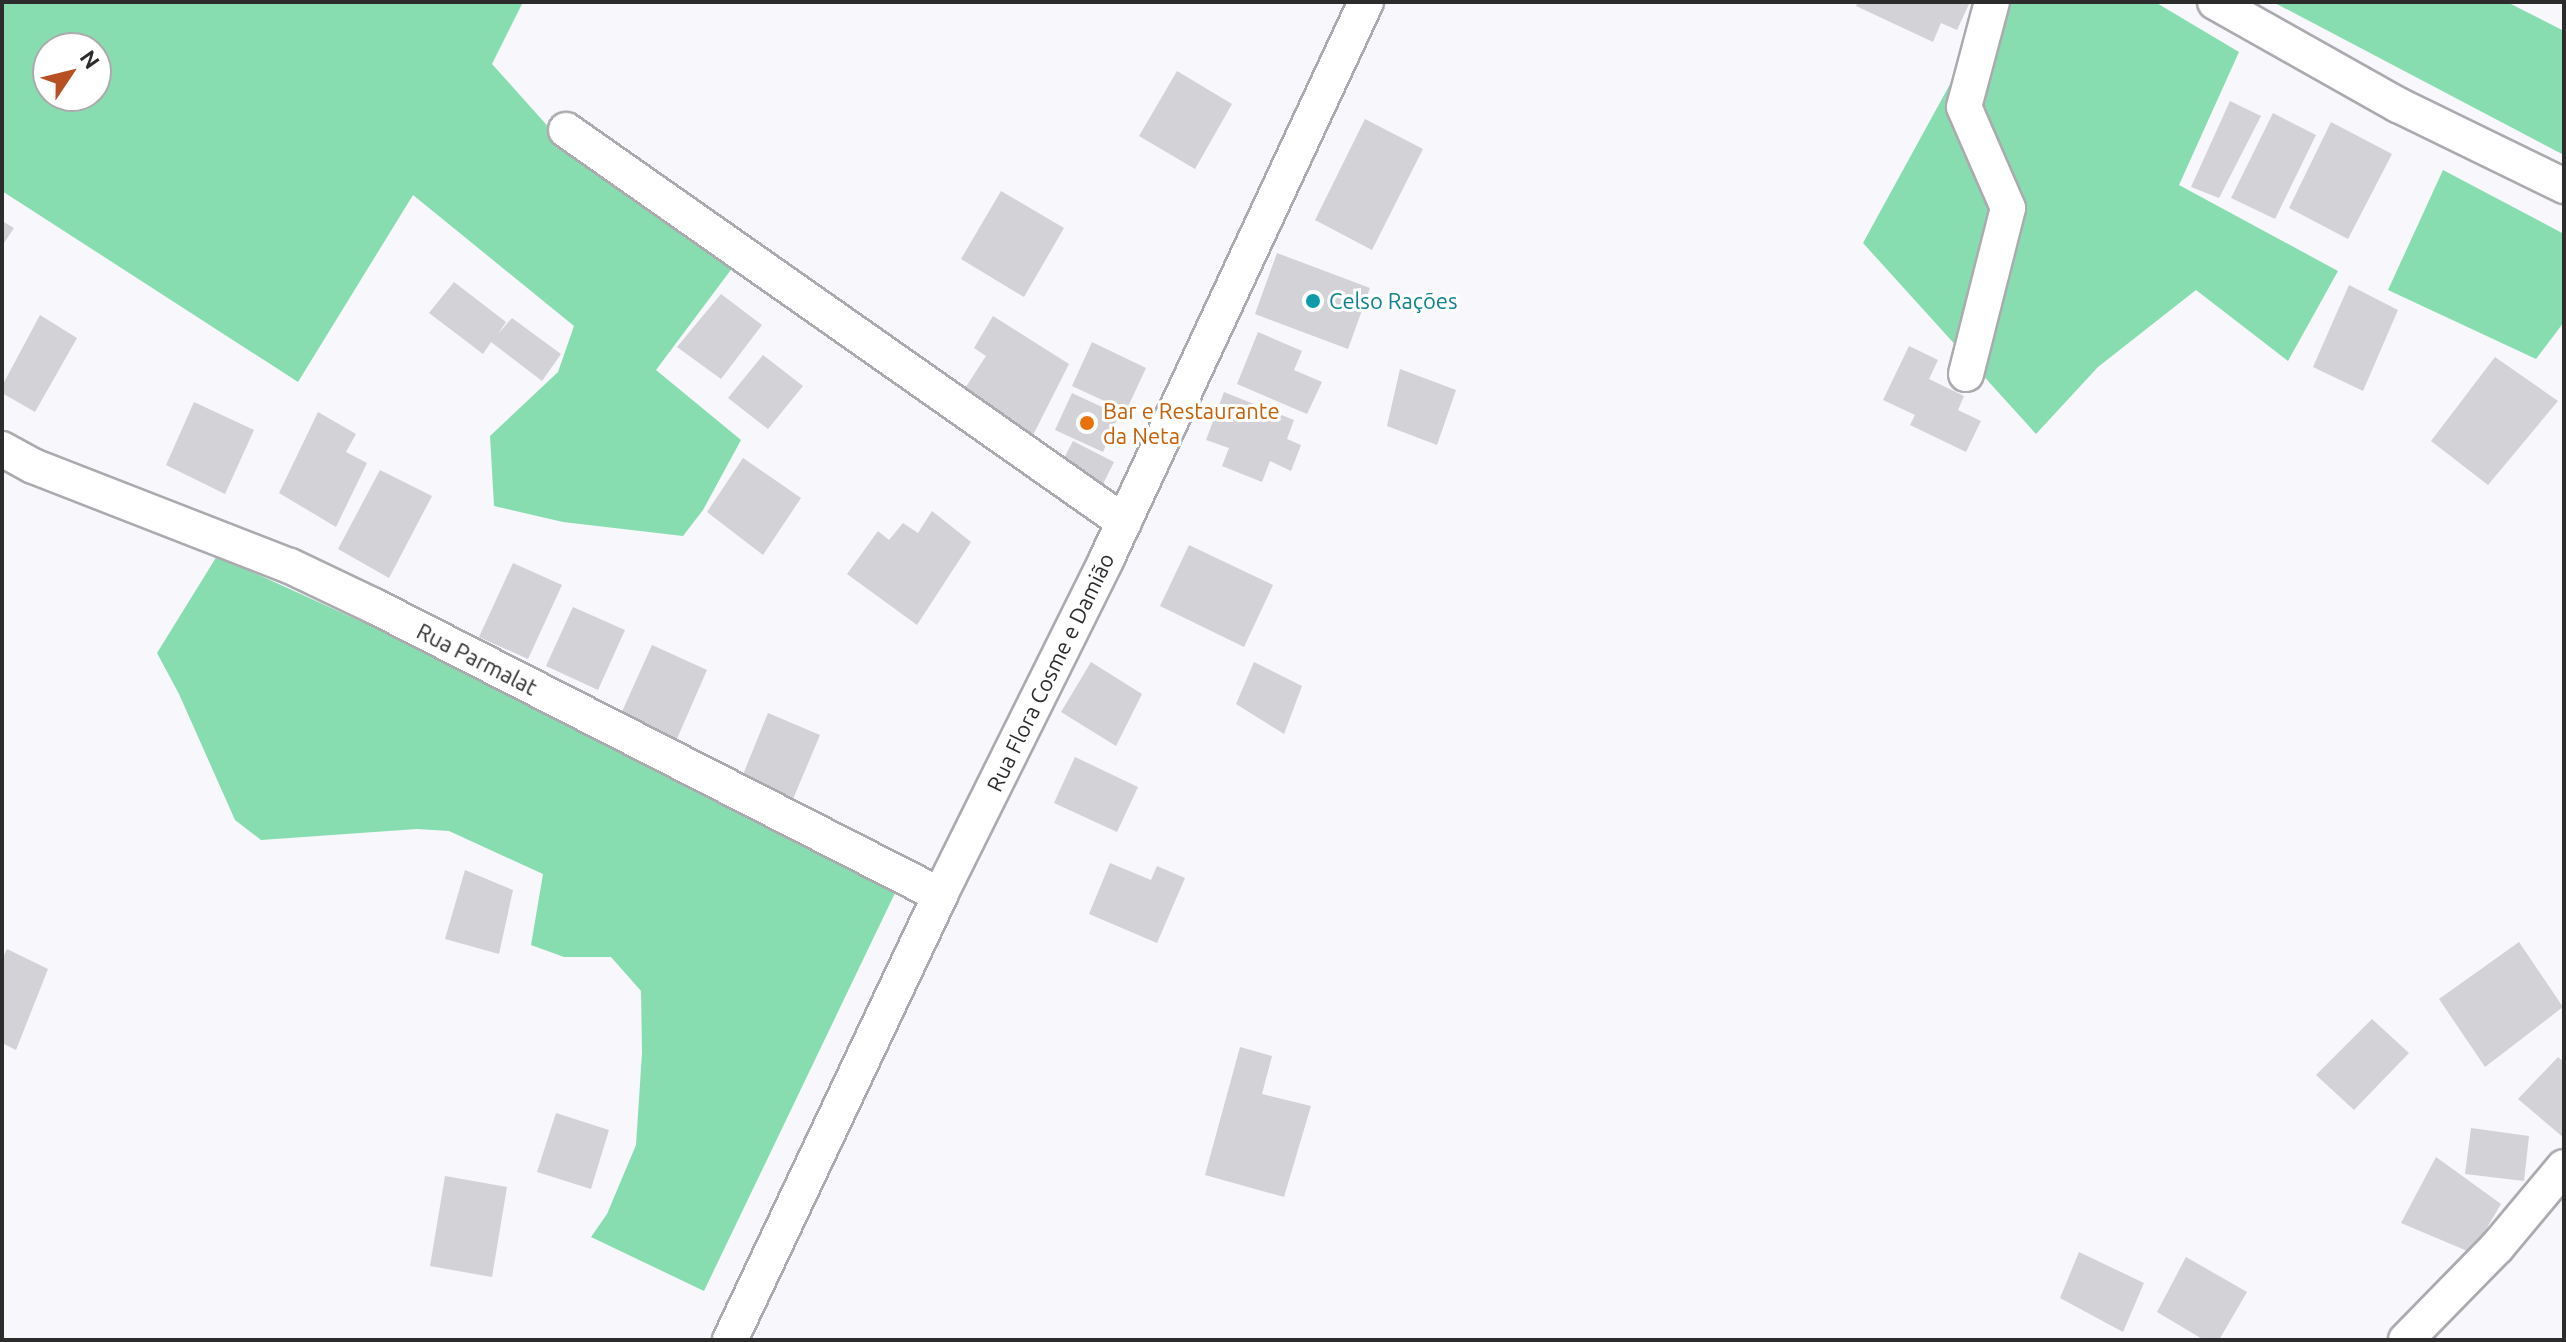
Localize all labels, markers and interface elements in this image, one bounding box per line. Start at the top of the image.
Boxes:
north arrow [32,32,112,112]
text: N [75,45,105,73]
place label: Celso Rações [1329,288,1458,314]
marker: Celso Rações [1304,292,1322,310]
place label: Bar e Restaurante da Neta [1103,397,1280,448]
marker: Bar e Restaurante da Neta [1078,414,1096,432]
street label: Rua Flora Cosme e Damião [981,548,1119,796]
street label: Rua Parmalat [413,617,541,701]

